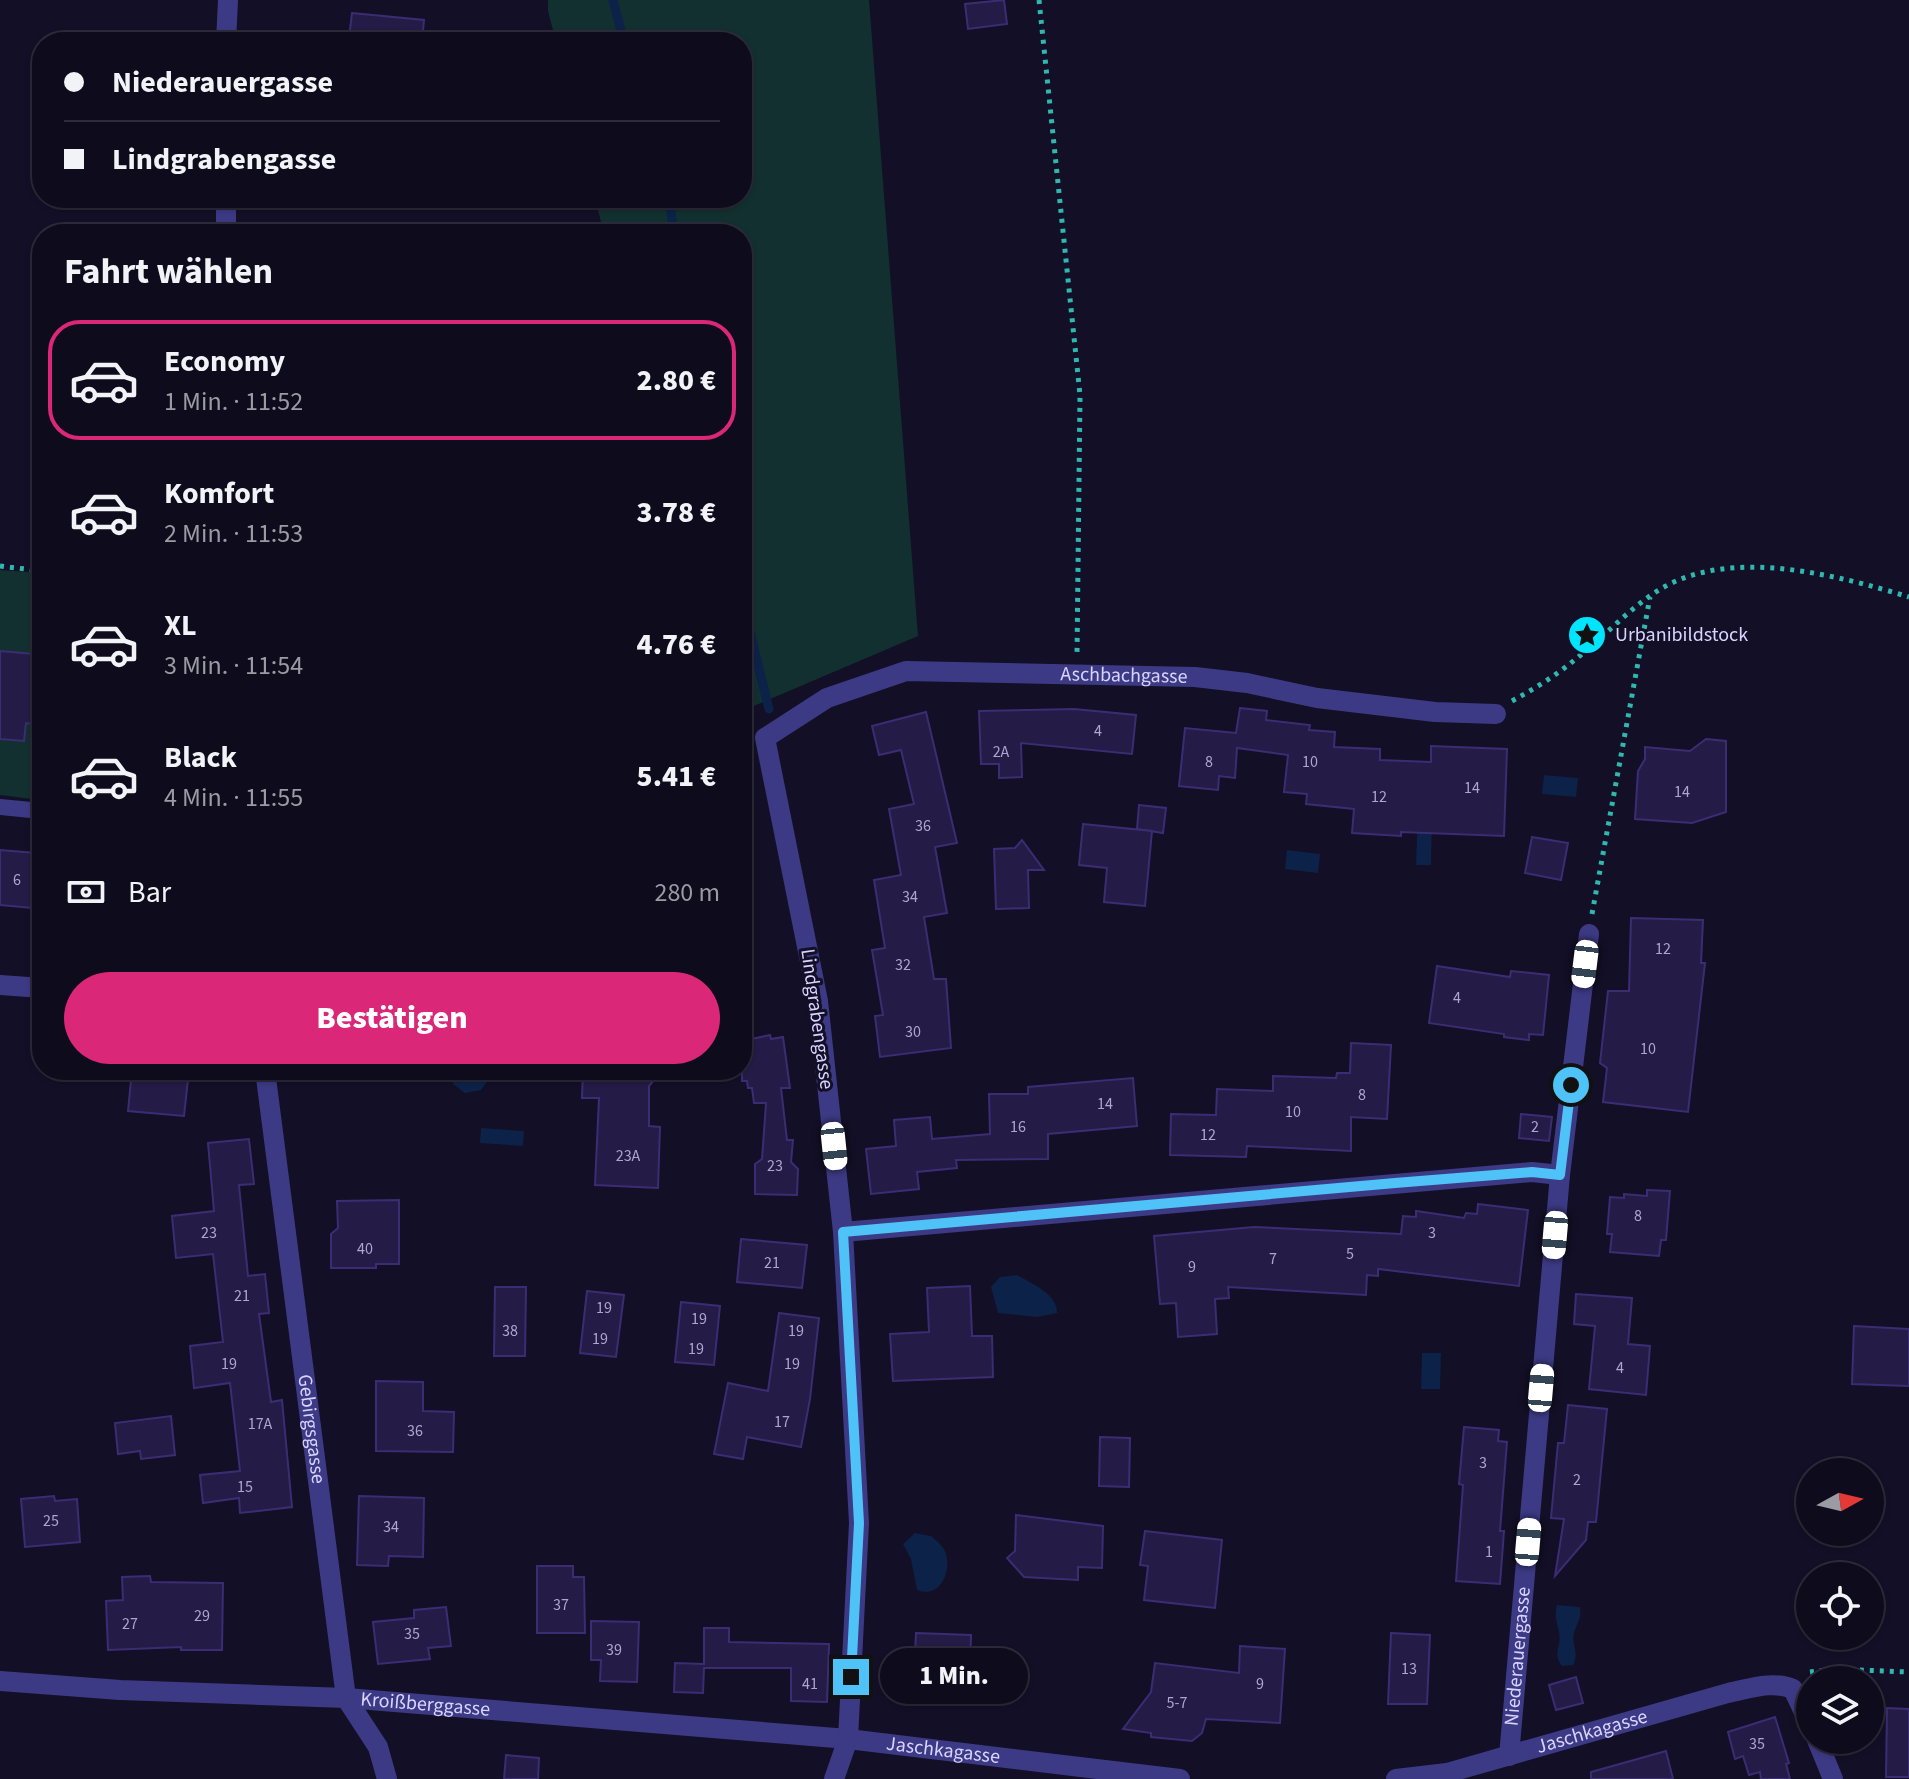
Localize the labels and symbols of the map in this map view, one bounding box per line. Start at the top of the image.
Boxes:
place icon: Urbanibildstock [1566,614,1608,656]
place label: Urbanibildstock [1615,621,1748,649]
street label: Aschbachgasse [1060,660,1188,691]
house number: 4 [1094,720,1102,742]
house number: 2A [993,741,1010,763]
house number: 8 [1205,751,1213,773]
house number: 10 [1302,751,1318,773]
house number: 14 [1464,777,1480,799]
house number: 14 [1674,781,1690,803]
house number: 12 [1371,786,1387,808]
house number: 36 [915,815,931,837]
house number: 6 [13,869,21,891]
house number: 34 [902,886,918,908]
house number: 12 [1655,938,1671,960]
car [1570,939,1600,989]
street label: Lindgrabengasse [793,947,841,1091]
house number: 32 [895,954,911,976]
house number: 4 [1453,987,1461,1009]
house number: 30 [905,1021,921,1043]
house number: 10 [1640,1038,1656,1060]
route start [1553,1067,1589,1103]
house number: 8 [1358,1084,1366,1106]
house number: 14 [1097,1093,1113,1115]
house number: 10 [1285,1101,1301,1123]
house number: 16 [1010,1116,1026,1138]
house number: 2 [1531,1116,1539,1138]
car [820,1121,848,1171]
house number: 12 [1200,1124,1216,1146]
house number: 23A [616,1145,641,1167]
house number: 23 [767,1155,783,1177]
house number: 8 [1634,1205,1642,1227]
car [1541,1210,1569,1260]
house number: 23 [201,1222,217,1244]
house number: 3 [1428,1222,1436,1244]
house number: 40 [357,1238,373,1260]
house number: 5 [1346,1243,1354,1265]
house number: 7 [1269,1248,1277,1270]
house number: 21 [764,1252,780,1274]
house number: 9 [1188,1256,1196,1278]
house number: 21 [234,1285,250,1307]
house number: 19 [596,1297,612,1319]
house number: 19 [691,1308,707,1330]
house number: 38 [502,1320,518,1342]
house number: 19 [788,1320,804,1342]
house number: 19 [592,1328,608,1350]
house number: 19 [688,1338,704,1360]
house number: 19 [221,1353,237,1375]
house number: 19 [784,1353,800,1375]
house number: 4 [1616,1357,1624,1379]
car [1527,1363,1555,1413]
street label: Gebirgsgasse [290,1373,332,1485]
house number: 17 [774,1411,790,1433]
house number: 17A [248,1413,273,1435]
house number: 36 [407,1420,423,1442]
house number: 3 [1479,1452,1487,1474]
north arrow [1796,1458,1884,1546]
house number: 2 [1573,1469,1581,1491]
house number: 15 [237,1476,253,1498]
house number: 25 [43,1510,59,1532]
house number: 34 [383,1516,399,1538]
car [1514,1517,1542,1567]
house number: 1 [1485,1541,1493,1563]
street label: Niederauergasse [1498,1586,1538,1727]
house number: 37 [553,1594,569,1616]
house number: 29 [194,1605,210,1627]
house number: 27 [122,1613,138,1635]
house number: 35 [404,1623,420,1645]
house number: 39 [606,1639,622,1661]
callout: 1 Min. [879,1649,1027,1705]
house number: 13 [1401,1658,1417,1680]
route end [833,1659,869,1695]
house number: 41 [802,1673,818,1695]
house number: 9 [1256,1673,1264,1695]
street label: Kroißberggasse [359,1685,491,1724]
house number: 5-7 [1167,1692,1187,1714]
street label: Jaschkagasse [1533,1703,1651,1761]
street label: Jaschkagasse [885,1730,1002,1771]
house number: 35 [1749,1733,1765,1755]

